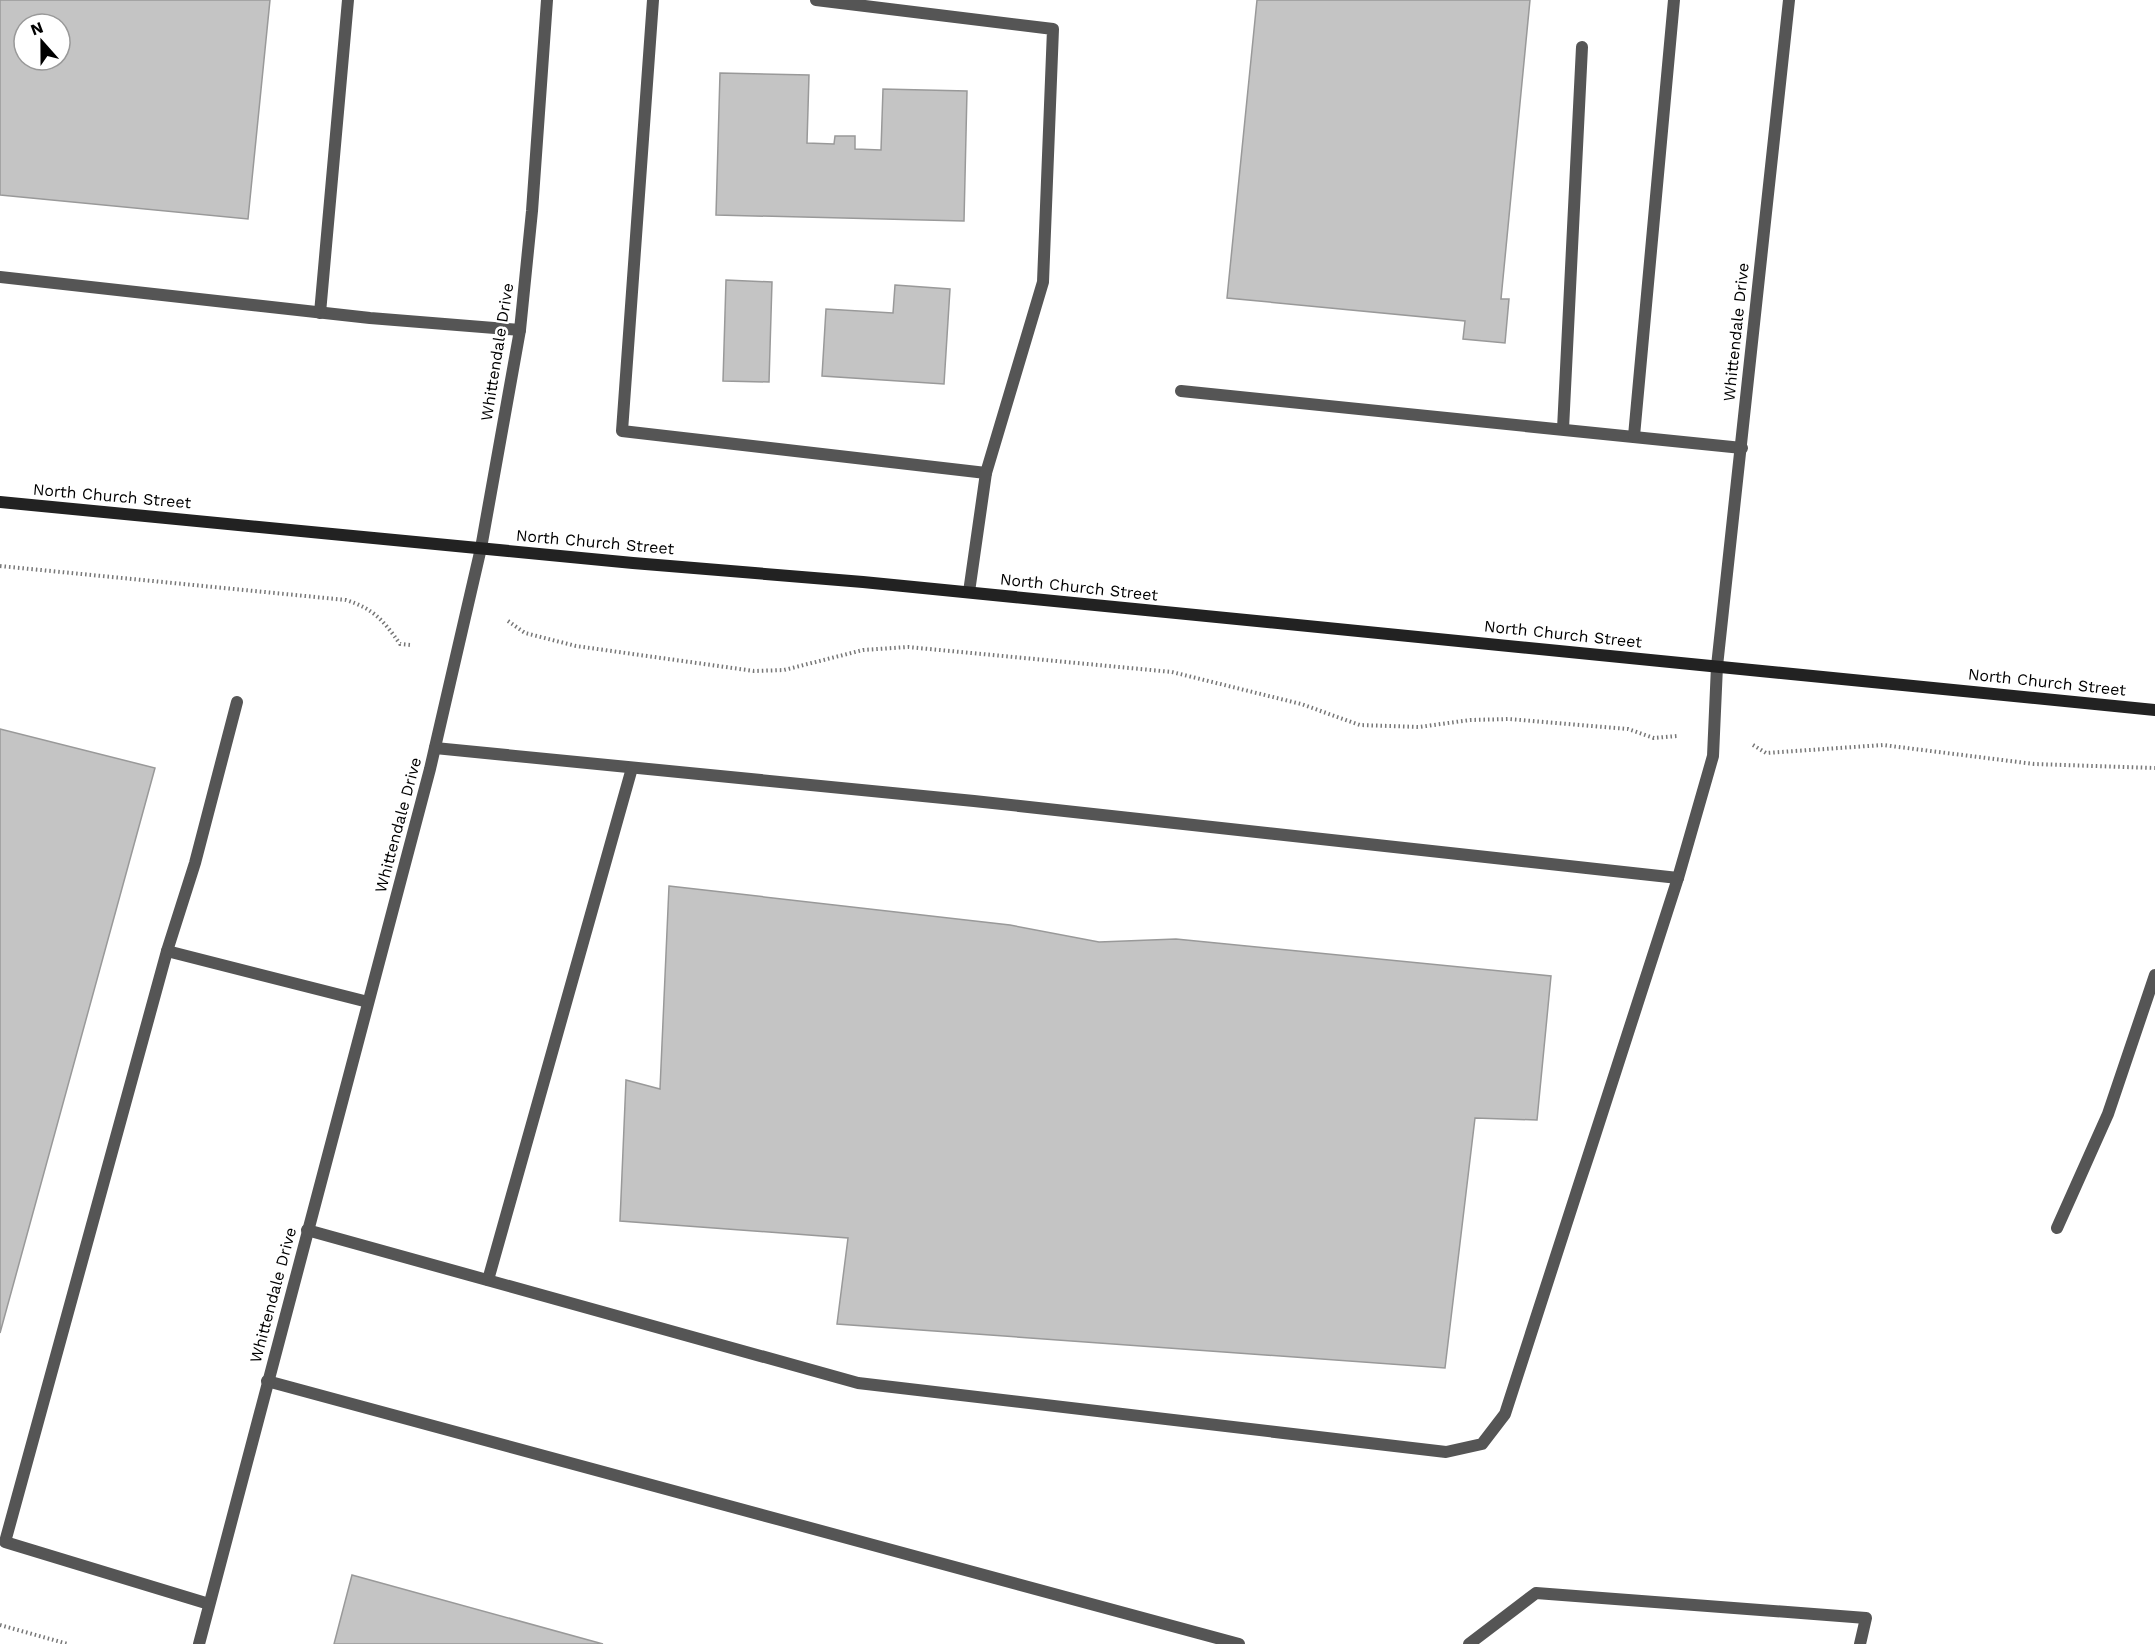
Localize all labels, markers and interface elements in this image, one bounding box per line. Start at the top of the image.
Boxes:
north arrow [12,12,72,72]
text: N [28,17,46,39]
street label: Whittendale Drive [1719,262,1753,402]
street label: Whittendale Drive [477,282,517,422]
street label: North Church Street [32,480,192,512]
street label: North Church Street [515,526,675,558]
street label: North Church Street [999,569,1159,605]
street label: North Church Street [1483,616,1643,652]
street label: North Church Street [1967,664,2127,700]
street label: Whittendale Drive [371,755,425,895]
street label: Whittendale Drive [246,1225,300,1365]

